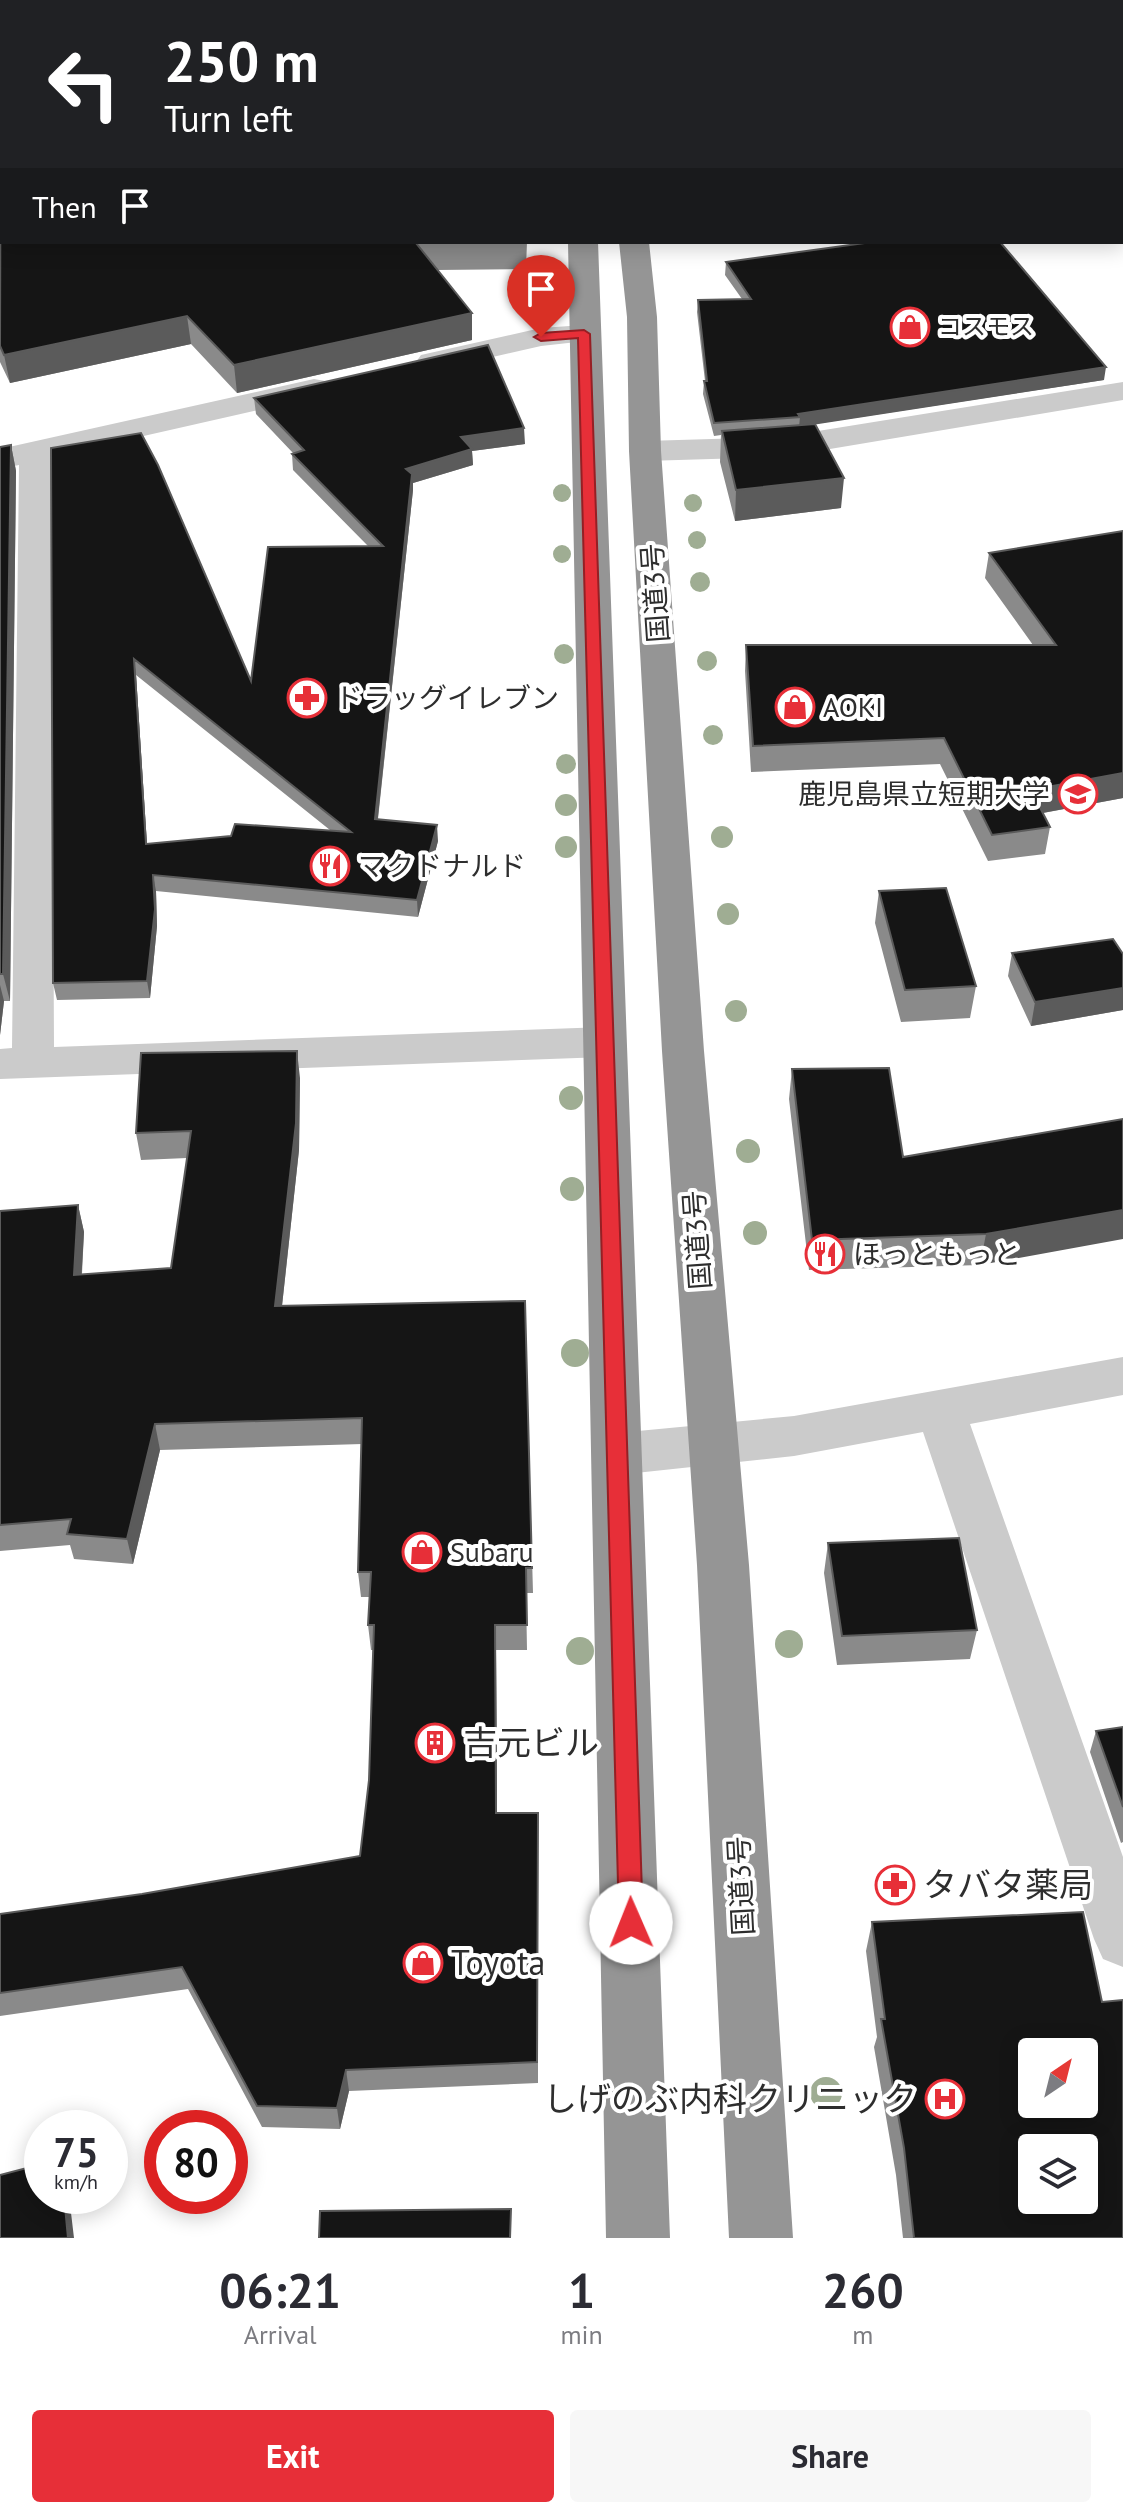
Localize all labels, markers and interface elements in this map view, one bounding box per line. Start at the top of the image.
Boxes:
text: 250 m [164,25,319,97]
icon: left [32,32,136,136]
text: Turn left [164,95,293,142]
icon: arrive [113,184,157,228]
text: Then [32,187,97,226]
pin [507,255,575,337]
icon: arrive [519,267,563,311]
shop icon: コスモス [889,306,931,348]
place label: コスモス [938,311,1034,342]
street label: 国道3号 [633,542,676,644]
pharmacy icon: ドラッグイレブン [286,677,328,719]
place label: ドラッグイレブン [335,679,559,716]
shop icon: AOKI [774,686,816,728]
place label: AOKI [823,688,883,725]
school or university icon: 鹿児島県立短期大学 [1057,773,1099,815]
place label: 鹿児島県立短期大学 [798,775,1050,812]
restaurant icon: マクドナルド [309,845,351,887]
place label: マクドナルド [358,847,526,884]
street label: 国道3号 [675,1189,718,1291]
restaurant icon: ほっともっと [804,1233,846,1275]
place label: ほっともっと [853,1235,1021,1272]
shop icon: Subaru [401,1531,443,1573]
place label: Subaru [450,1533,534,1570]
place label: 吉元ビル [463,1720,599,1764]
building icon: 吉元ビル [414,1722,456,1764]
street label: 国道3号 [719,1835,762,1937]
place label: タバタ薬局 [923,1862,1093,1906]
pharmacy icon: タバタ薬局 [874,1864,916,1906]
position arrow [589,1881,673,1965]
place label: Toyota [451,1940,545,1984]
shop icon: Toyota [402,1942,444,1984]
north arrow [1018,2038,1098,2118]
map controls [1018,2038,1098,2214]
place label: しげのぶ内科クリニック [543,2076,917,2120]
hospital icon: しげのぶ内科クリニック [924,2078,966,2120]
speed limit sign: 80 [144,2110,248,2214]
text: 75 [53,2126,99,2178]
button: layers [1018,2134,1098,2214]
text: km/h [54,2169,98,2195]
text: 06:21 [219,2259,341,2321]
text: 1 [568,2259,595,2321]
text: 260 [822,2259,904,2321]
text: Arrival [244,2318,317,2351]
text: min [560,2318,603,2351]
text: m [852,2318,873,2351]
button: Exit [32,2410,554,2502]
button: Share [570,2410,1091,2502]

